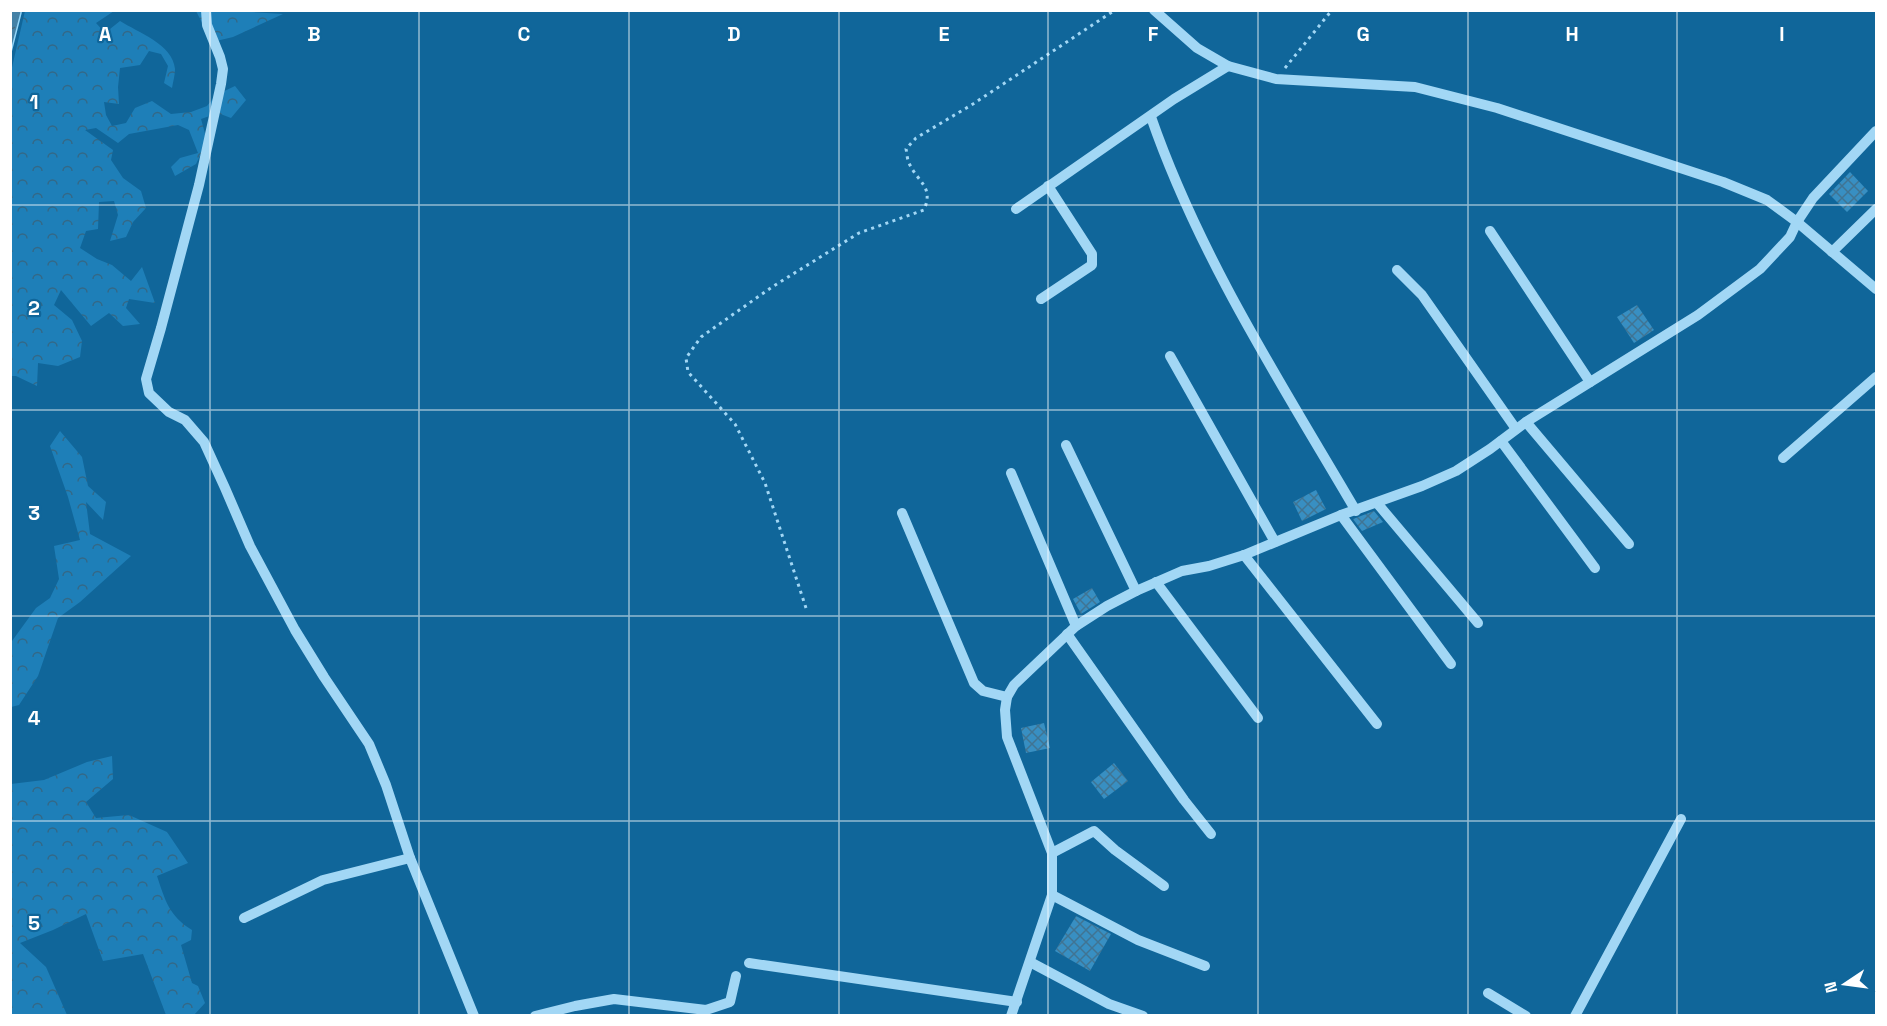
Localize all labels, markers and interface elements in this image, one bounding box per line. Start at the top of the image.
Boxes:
text: A [99,21,112,47]
text: B [307,21,321,47]
text: C [518,21,531,47]
text: D [727,21,741,47]
text: E [938,21,950,47]
text: F [1148,21,1159,47]
text: G [1356,21,1370,47]
text: H [1565,21,1579,47]
text: I [1779,21,1785,47]
text: 1 [29,89,39,115]
text: 2 [28,295,40,321]
text: 3 [28,500,40,526]
text: 4 [28,705,41,731]
text: 5 [28,910,40,936]
north arrow [1815,954,1875,1014]
text: N [1819,980,1842,995]

